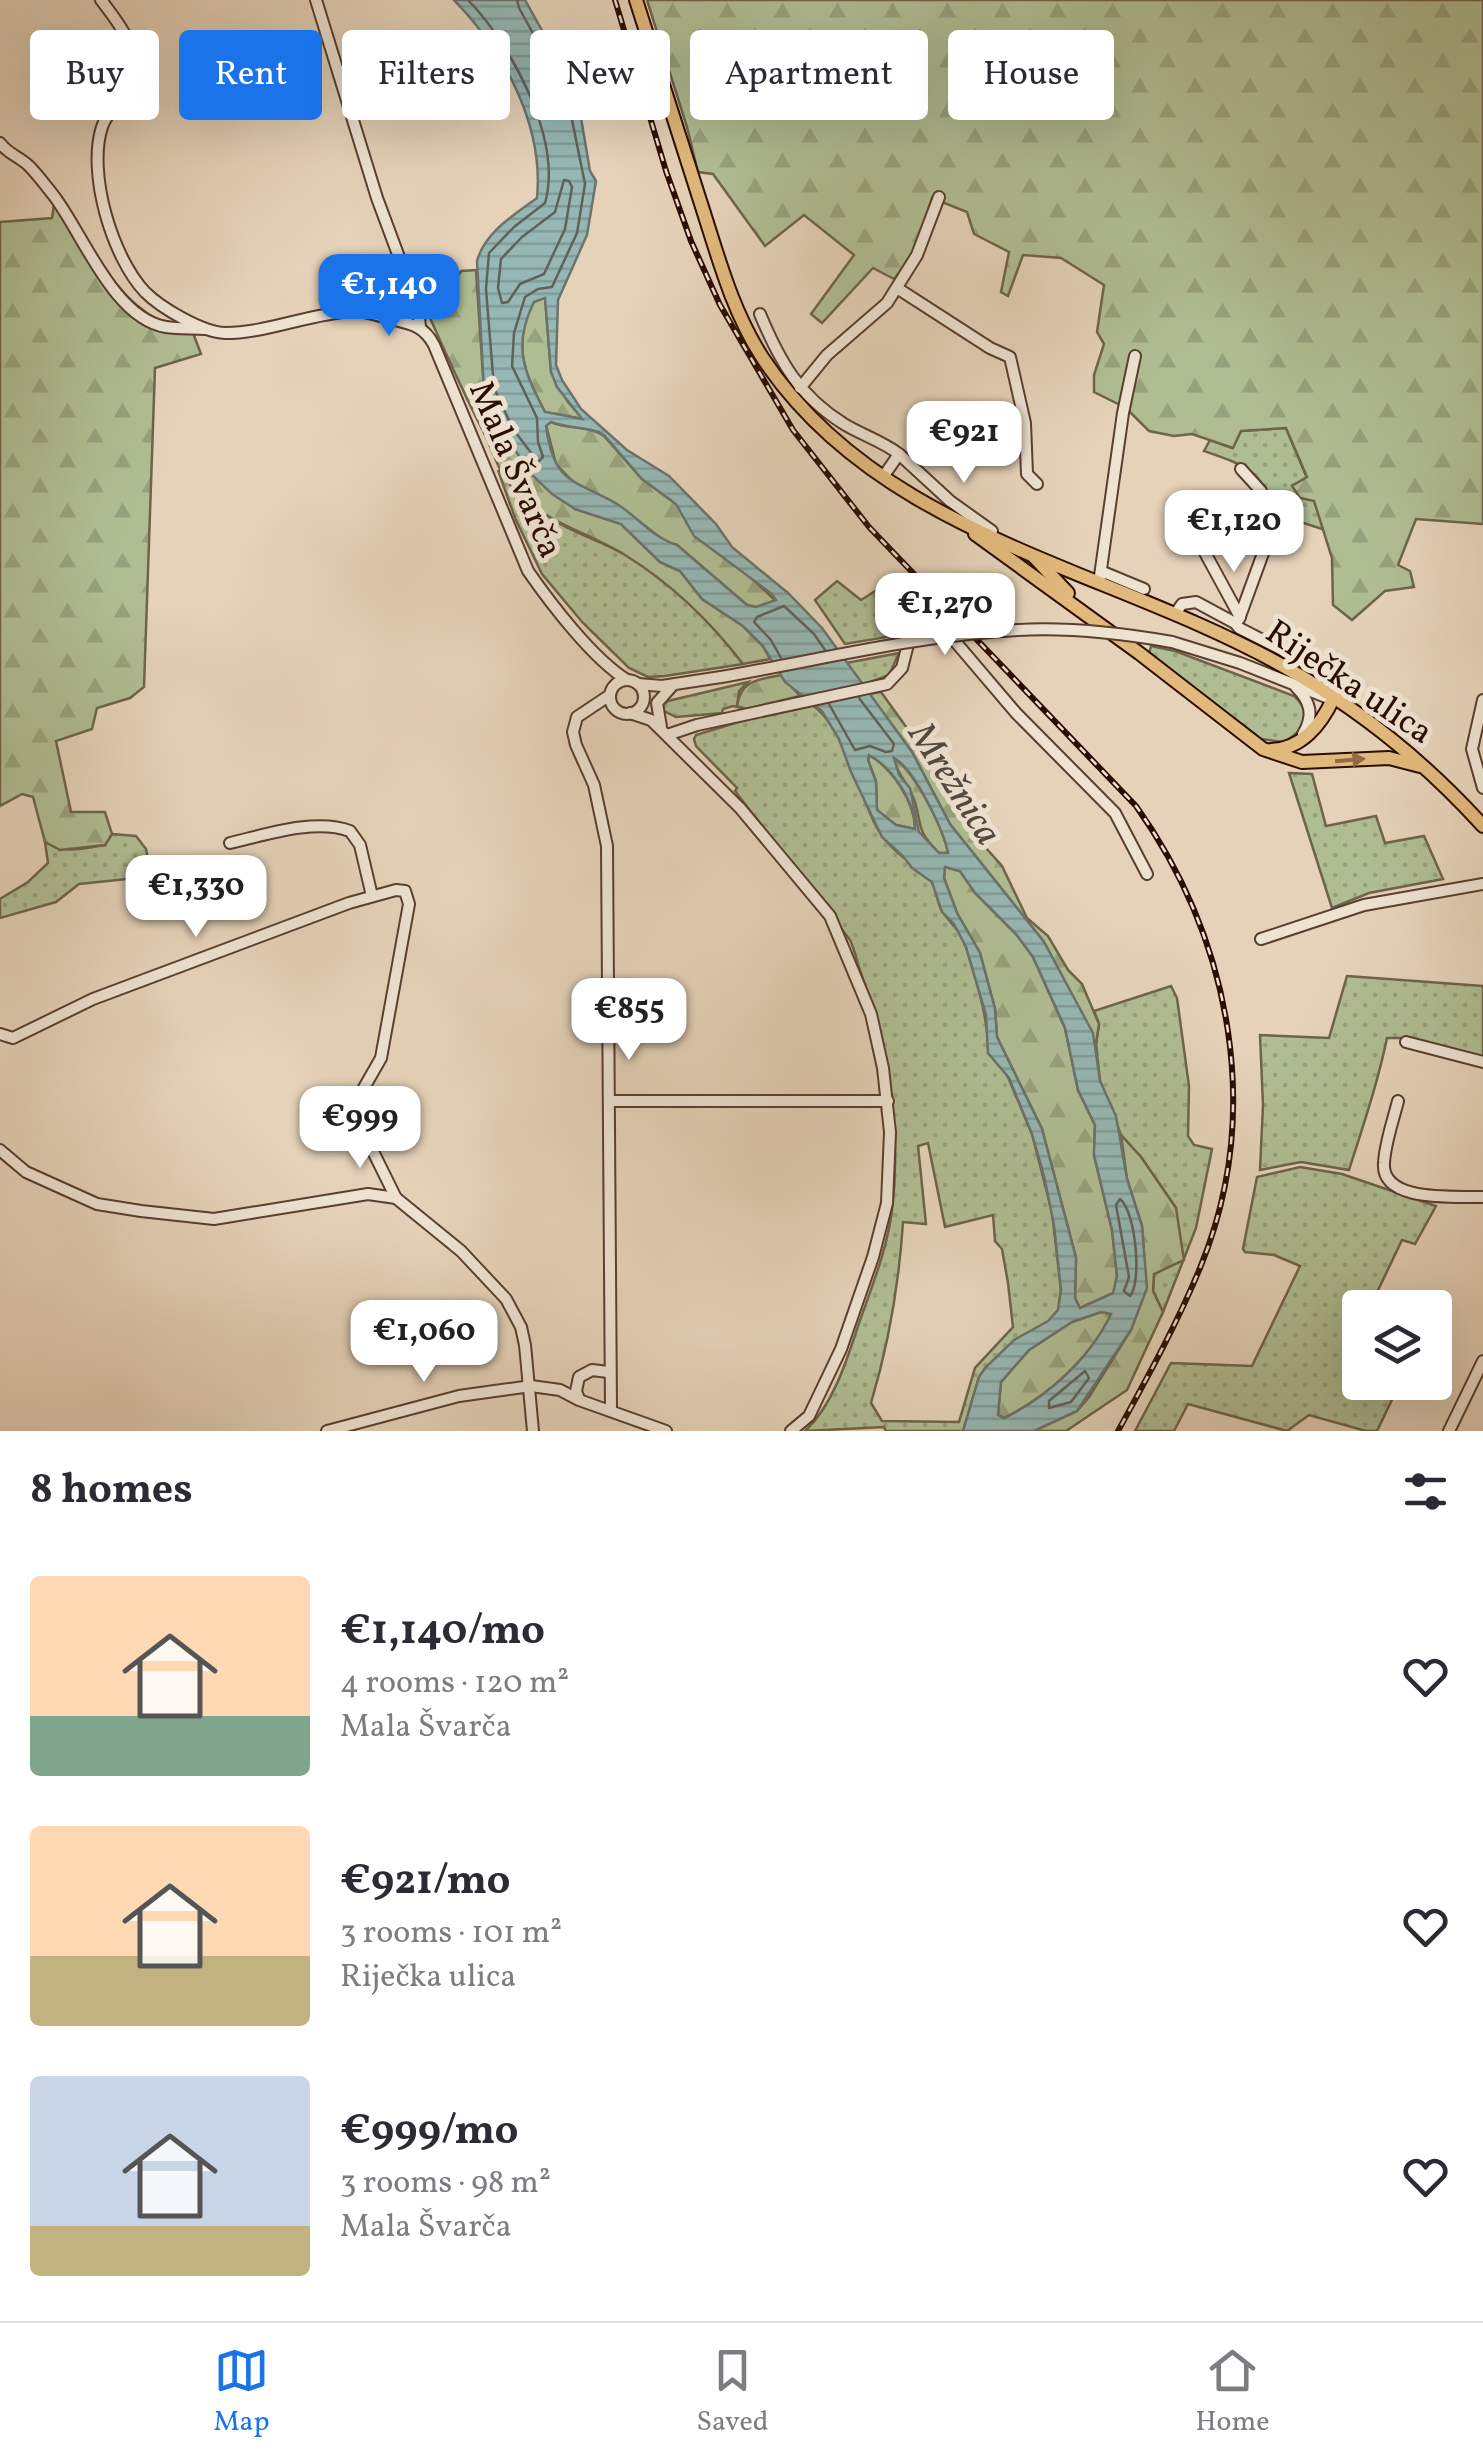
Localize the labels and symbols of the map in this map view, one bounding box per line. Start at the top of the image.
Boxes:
pin: €1,140 [308,254,470,339]
street label: Mala Švarča [455,374,573,566]
pin: €921 [905,401,1023,486]
pin: €1,120 [1153,490,1315,575]
pin: €1,270 [864,573,1026,658]
street label: Riječka ulica [1255,610,1442,757]
water label: Mrežnica [893,712,1012,857]
one-way arrow [1335,752,1367,768]
pin: €1,330 [115,855,277,940]
pin: €855 [570,978,688,1063]
pin: €999 [301,1086,419,1171]
pin: €1,060 [343,1300,505,1385]

